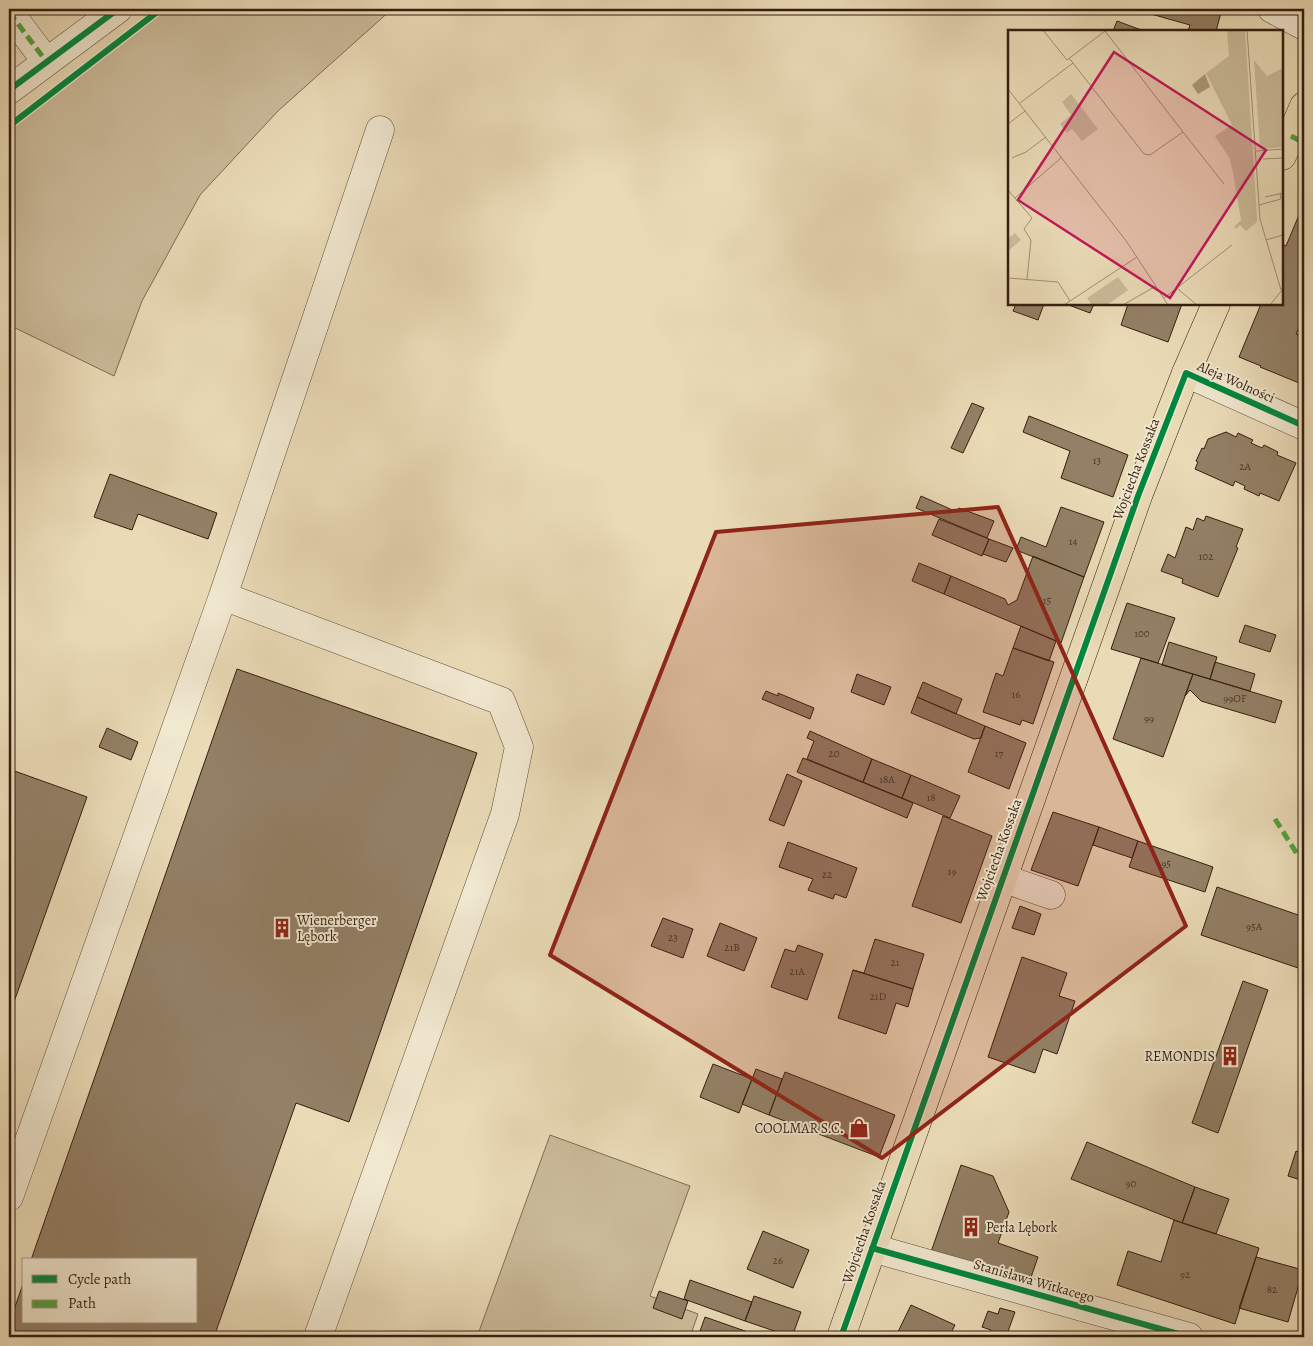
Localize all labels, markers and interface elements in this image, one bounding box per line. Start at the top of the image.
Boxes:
inset map [1008,30,1283,305]
street label: Aleja Wolności [1193,356,1278,408]
street label: Wojciecha Kossaka [1107,415,1164,524]
house number: 13 [1093,453,1101,468]
house number: 2A [1239,459,1251,474]
house number: 14 [1069,534,1077,549]
house number: 102 [1199,549,1213,564]
house number: 15 [1043,593,1052,608]
house number: 100 [1134,626,1150,641]
house number: 16 [1012,687,1020,702]
house number: 99OF [1223,691,1247,706]
house number: 99 [1144,711,1154,726]
house number: 20 [828,746,840,761]
house number: 17 [995,746,1004,761]
house number: 18A [879,772,895,787]
house number: 18 [926,790,936,805]
street label: Wojciecha Kossaka [971,796,1026,905]
house number: 95 [1161,856,1171,871]
house number: 19 [948,864,956,879]
house number: 22 [822,867,832,882]
place label: Wienerberger Lębork [296,911,377,946]
building icon: Wienerberger Lębork [271,917,293,939]
house number: 95A [1246,919,1263,934]
house number: 23 [668,930,678,945]
house number: 21B [724,940,740,955]
house number: 21 [891,955,900,970]
house number: 21A [789,964,805,979]
house number: 21D [870,989,887,1004]
building icon: REMONDIS [1219,1045,1241,1067]
place label: REMONDIS [1144,1047,1215,1066]
shop icon: COOLMAR S.C. [848,1117,870,1139]
place label: COOLMAR S.C. [754,1119,844,1138]
house number: 90 [1126,1176,1137,1191]
street label: Wojciecha Kossaka [837,1178,891,1287]
building icon: Perła Lębork [960,1216,982,1238]
place label: Perła Lębork [986,1218,1058,1237]
house number: 26 [773,1253,783,1268]
street label: Stanisława Witkacego [971,1255,1097,1307]
legend [22,1258,198,1324]
house number: 92 [1180,1267,1190,1282]
text: Cycle path [68,1269,131,1289]
house number: 82 [1267,1282,1277,1297]
text: Path [68,1293,96,1313]

